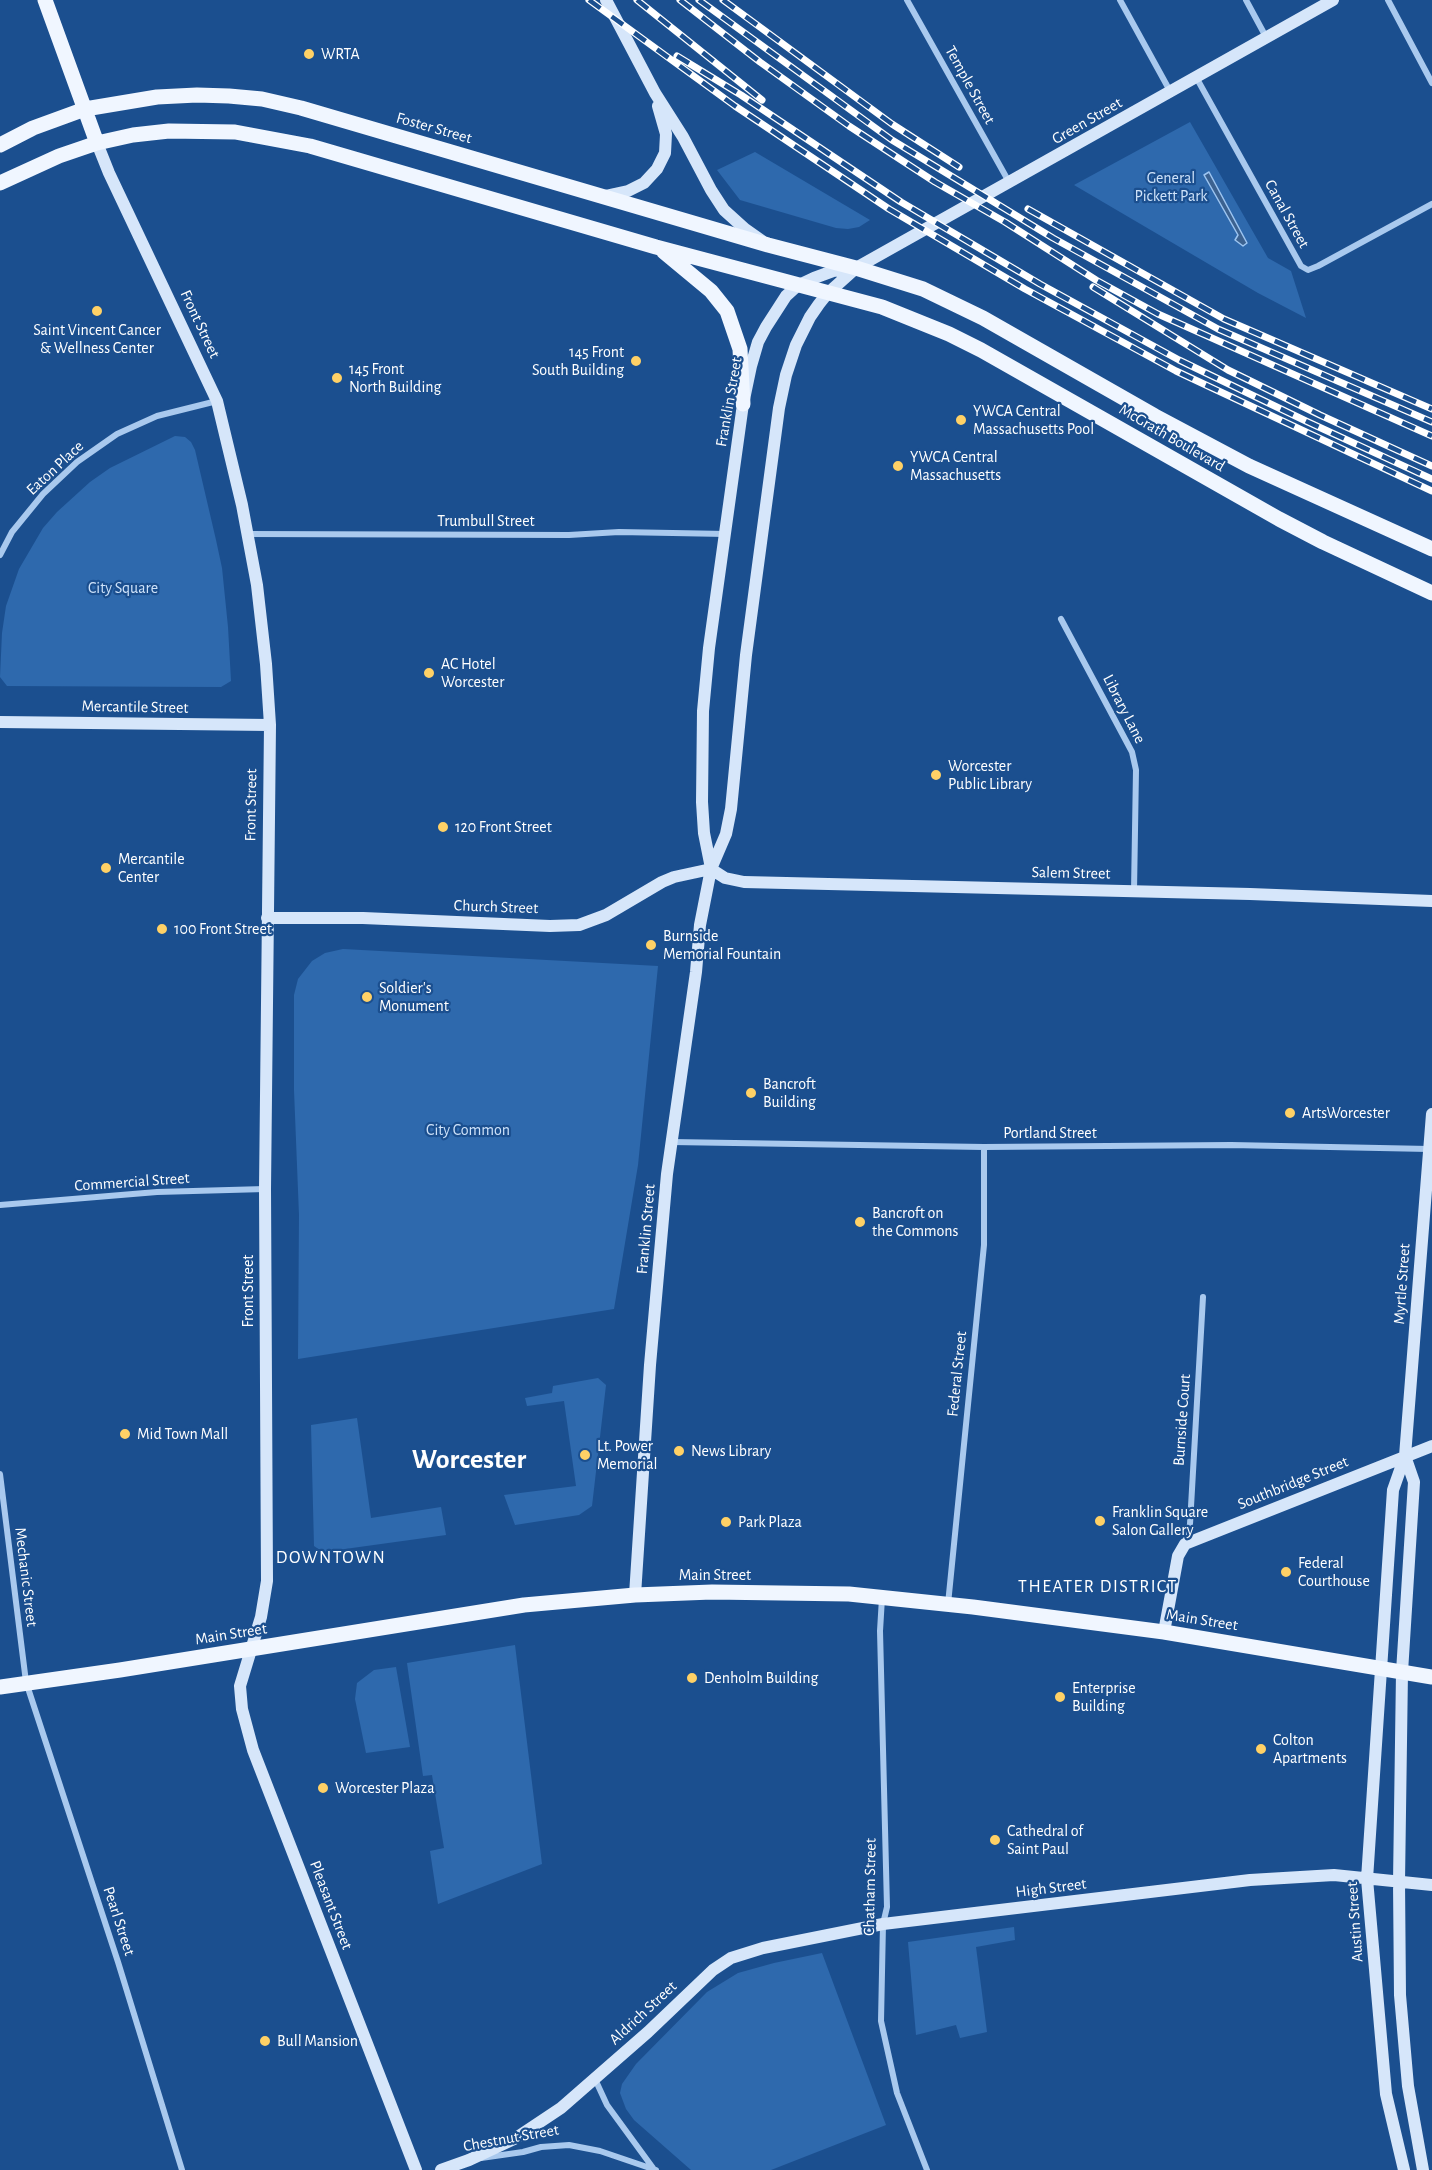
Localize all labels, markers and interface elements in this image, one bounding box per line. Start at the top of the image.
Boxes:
street label: Temple Street [941,42,999,128]
place label: WRTA [321,44,360,64]
marker: WRTA [302,47,316,61]
street label: Green Street [1049,93,1125,149]
street label: Foster Street [394,108,474,148]
park label: General Pickett Park [1134,168,1208,206]
street label: Canal Street [1260,176,1314,252]
street label: Front Street [176,287,224,361]
marker: Saint Vincent Cancer & Wellness Center [90,304,104,318]
place label: Saint Vincent Cancer & Wellness Center [33,320,161,358]
place label: 145 Front South Building [532,342,624,380]
marker: 145 Front South Building [629,354,643,368]
street label: Franklin Street [712,356,746,448]
place label: 145 Front North Building [349,359,441,397]
marker: 145 Front North Building [330,371,344,385]
street label: McGrath Boulevard [1116,400,1228,476]
place label: YWCA Central Massachusetts Pool [973,401,1094,439]
marker: YWCA Central Massachusetts Pool [954,413,968,427]
street label: Eaton Place [22,437,88,499]
place label: YWCA Central Massachusetts [910,447,1001,485]
marker: YWCA Central Massachusetts [891,459,905,473]
street label: Trumbull Street [437,511,535,531]
park label: City Square [88,578,158,598]
place label: AC Hotel Worcester [441,654,504,692]
marker: AC Hotel Worcester [422,666,436,680]
street label: Library Lane [1098,671,1150,747]
street label: Mercantile Street [81,696,189,718]
place label: Worcester Public Library [948,756,1032,794]
street label: Front Street [241,768,261,842]
marker: Worcester Public Library [929,768,943,782]
place label: 120 Front Street [455,817,552,837]
marker: 120 Front Street [436,820,450,834]
place label: Mercantile Center [118,849,185,887]
marker: Mercantile Center [99,861,113,875]
street label: Salem Street [1031,863,1111,883]
street label: Church Street [453,896,539,918]
place label: 100 Front Street [174,919,272,939]
marker: 100 Front Street [155,922,169,936]
place label: Burnside Memorial Fountain [663,926,781,964]
marker: Burnside Memorial Fountain [644,938,658,952]
place label: Soldier's Monument [379,978,449,1016]
marker: Soldier's Monument [360,990,374,1004]
place label: Bancroft Building [763,1074,816,1112]
marker: Bancroft Building [744,1086,758,1100]
place label: ArtsWorcester [1302,1103,1390,1123]
marker: ArtsWorcester [1283,1106,1297,1120]
park label: City Common [426,1120,510,1140]
street label: Portland Street [1003,1123,1097,1143]
street label: Commercial Street [74,1168,190,1196]
street label: Franklin Street [632,1183,660,1275]
place label: Bancroft on the Commons [872,1203,958,1241]
marker: Bancroft on the Commons [853,1215,867,1229]
street label: Myrtle Street [1390,1243,1414,1325]
street label: Front Street [238,1255,258,1327]
street label: Federal Street [943,1330,971,1418]
street label: Burnside Court [1169,1373,1195,1467]
place label: Mid Town Mall [137,1424,228,1444]
marker: Mid Town Mall [118,1427,132,1441]
place label: Lt. Power Memorial [597,1436,658,1474]
place label: News Library [691,1441,771,1461]
district label: Worcester [412,1443,526,1477]
marker: News Library [672,1444,686,1458]
marker: Lt. Power Memorial [578,1448,592,1462]
street label: Southbridge Street [1235,1452,1351,1514]
place label: Franklin Square Salon Gallery [1112,1502,1208,1540]
place label: Park Plaza [738,1512,802,1532]
marker: Franklin Square Salon Gallery [1093,1514,1107,1528]
marker: Park Plaza [719,1515,733,1529]
street label: Mechanic Street [10,1526,42,1628]
district label: DOWNTOWN [276,1547,386,1569]
place label: Federal Courthouse [1298,1553,1370,1591]
street label: Main Street [679,1565,751,1585]
marker: Federal Courthouse [1279,1565,1293,1579]
district label: THEATER DISTRICT [1018,1576,1178,1598]
street label: Main Street [1165,1605,1239,1635]
street label: Main Street [194,1619,268,1649]
place label: Denholm Building [704,1668,818,1688]
marker: Denholm Building [685,1671,699,1685]
place label: Enterprise Building [1072,1678,1136,1716]
marker: Enterprise Building [1053,1690,1067,1704]
place label: Colton Apartments [1273,1730,1347,1768]
marker: Colton Apartments [1254,1742,1268,1756]
place label: Worcester Plaza [335,1778,435,1798]
marker: Worcester Plaza [316,1781,330,1795]
place label: Cathedral of Saint Paul [1007,1821,1083,1859]
marker: Cathedral of Saint Paul [988,1833,1002,1847]
street label: Chatham Street [860,1838,880,1936]
street label: Pleasant Street [305,1858,357,1952]
street label: High Street [1014,1874,1088,1902]
street label: Austin Street [1343,1881,1367,1963]
street label: Pearl Street [99,1884,139,1958]
street label: Aldrich Street [605,1977,681,2049]
place label: Bull Mansion [277,2031,358,2051]
marker: Bull Mansion [258,2034,272,2048]
street label: Chestnut Street [462,2120,560,2156]

